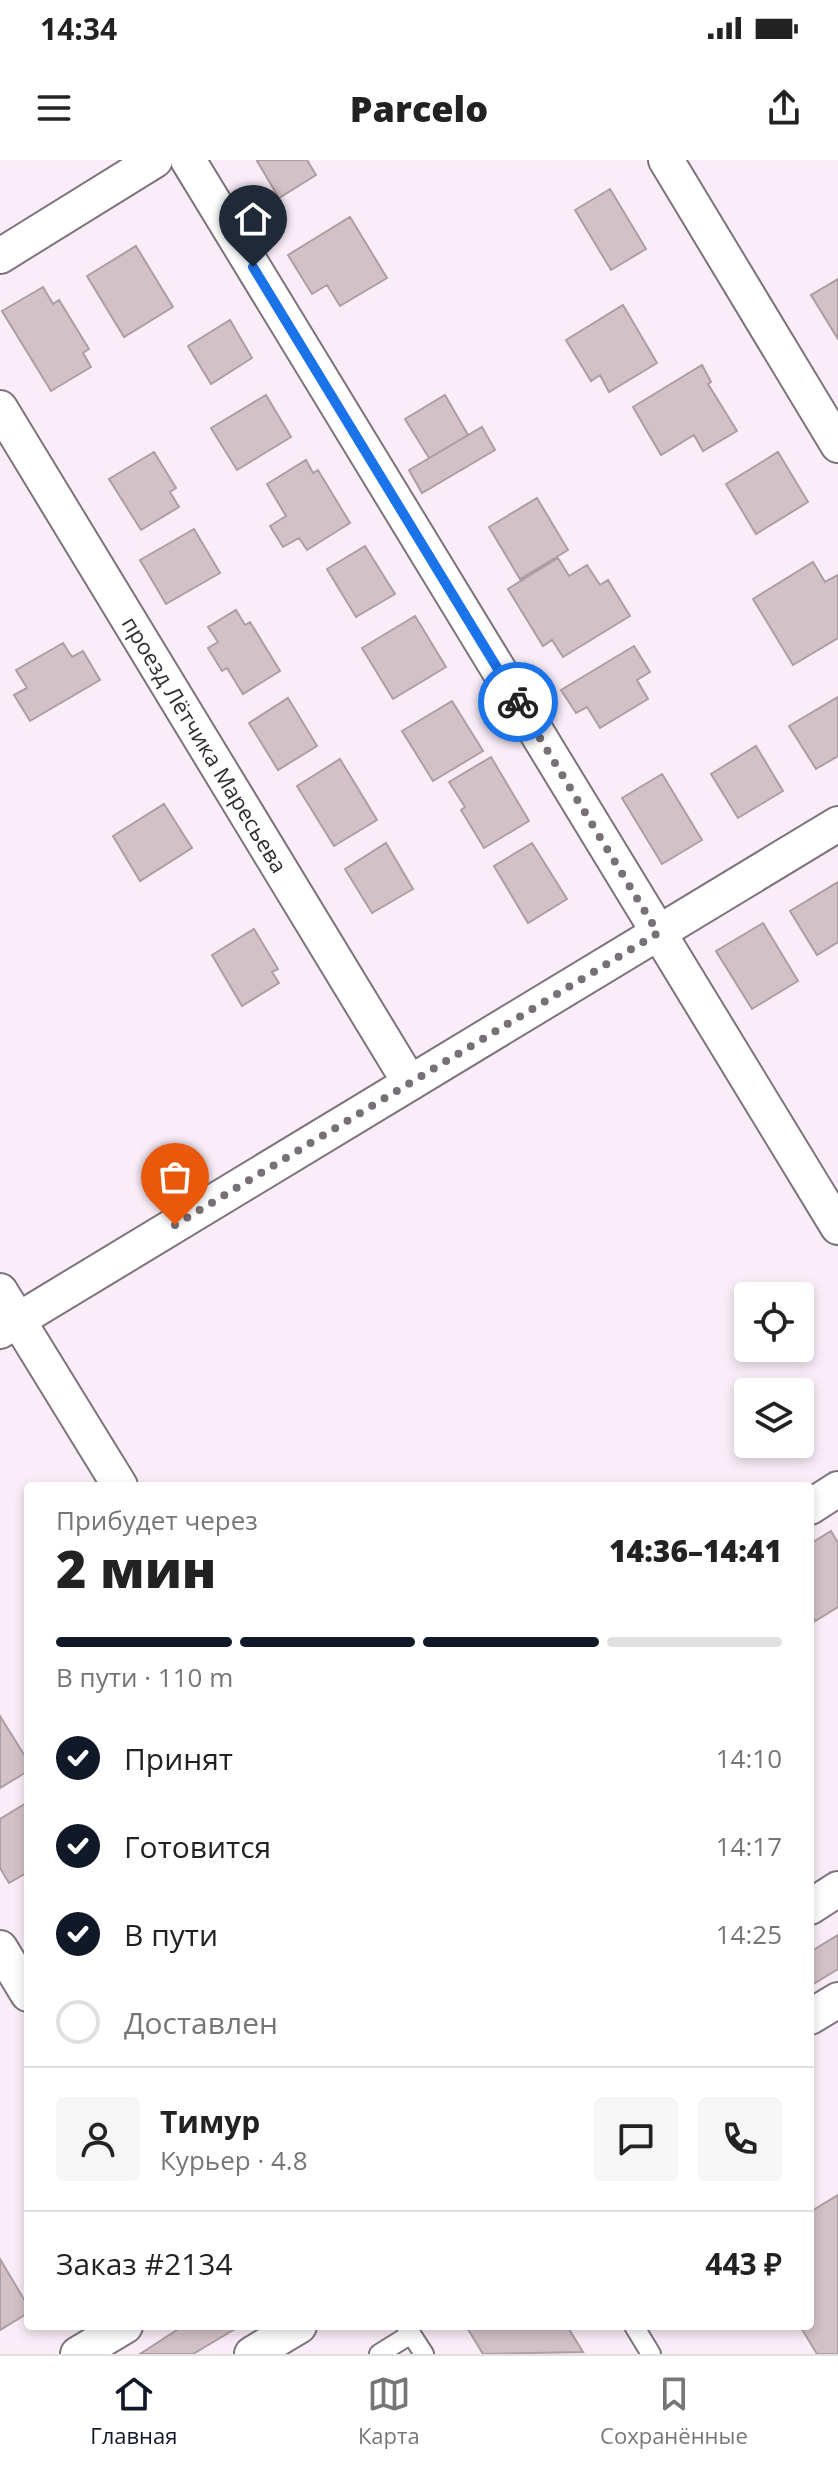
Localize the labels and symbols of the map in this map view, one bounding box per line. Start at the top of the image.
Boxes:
pin [219,185,287,267]
street label: проезд Лётчика Маресьева [116,610,295,878]
courier [478,662,558,742]
pin [141,1143,209,1225]

